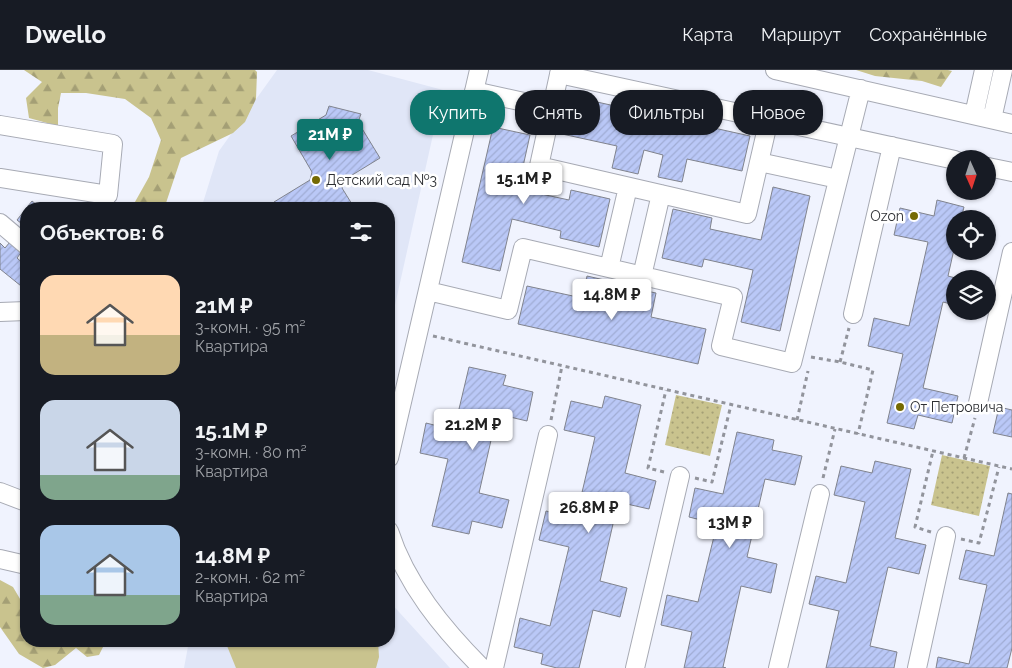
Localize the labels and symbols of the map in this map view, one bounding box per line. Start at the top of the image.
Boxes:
pin: 21M ₽ [295,118,365,161]
north arrow [946,150,996,200]
pin: 15.1M ₽ [478,162,570,205]
place label: Детский сад №3 [326,172,437,188]
marker: Детский сад №3 [310,174,322,186]
place label: Ozon [870,208,904,224]
marker: Ozon [908,210,920,222]
pin: 14.8M ₽ [566,278,658,321]
place label: От Петровича [910,399,1003,415]
marker: От Петровича [894,401,906,413]
pin: 21.2M ₽ [427,408,519,451]
pin: 26.8M ₽ [543,492,635,534]
pin: 13M ₽ [695,506,765,549]

